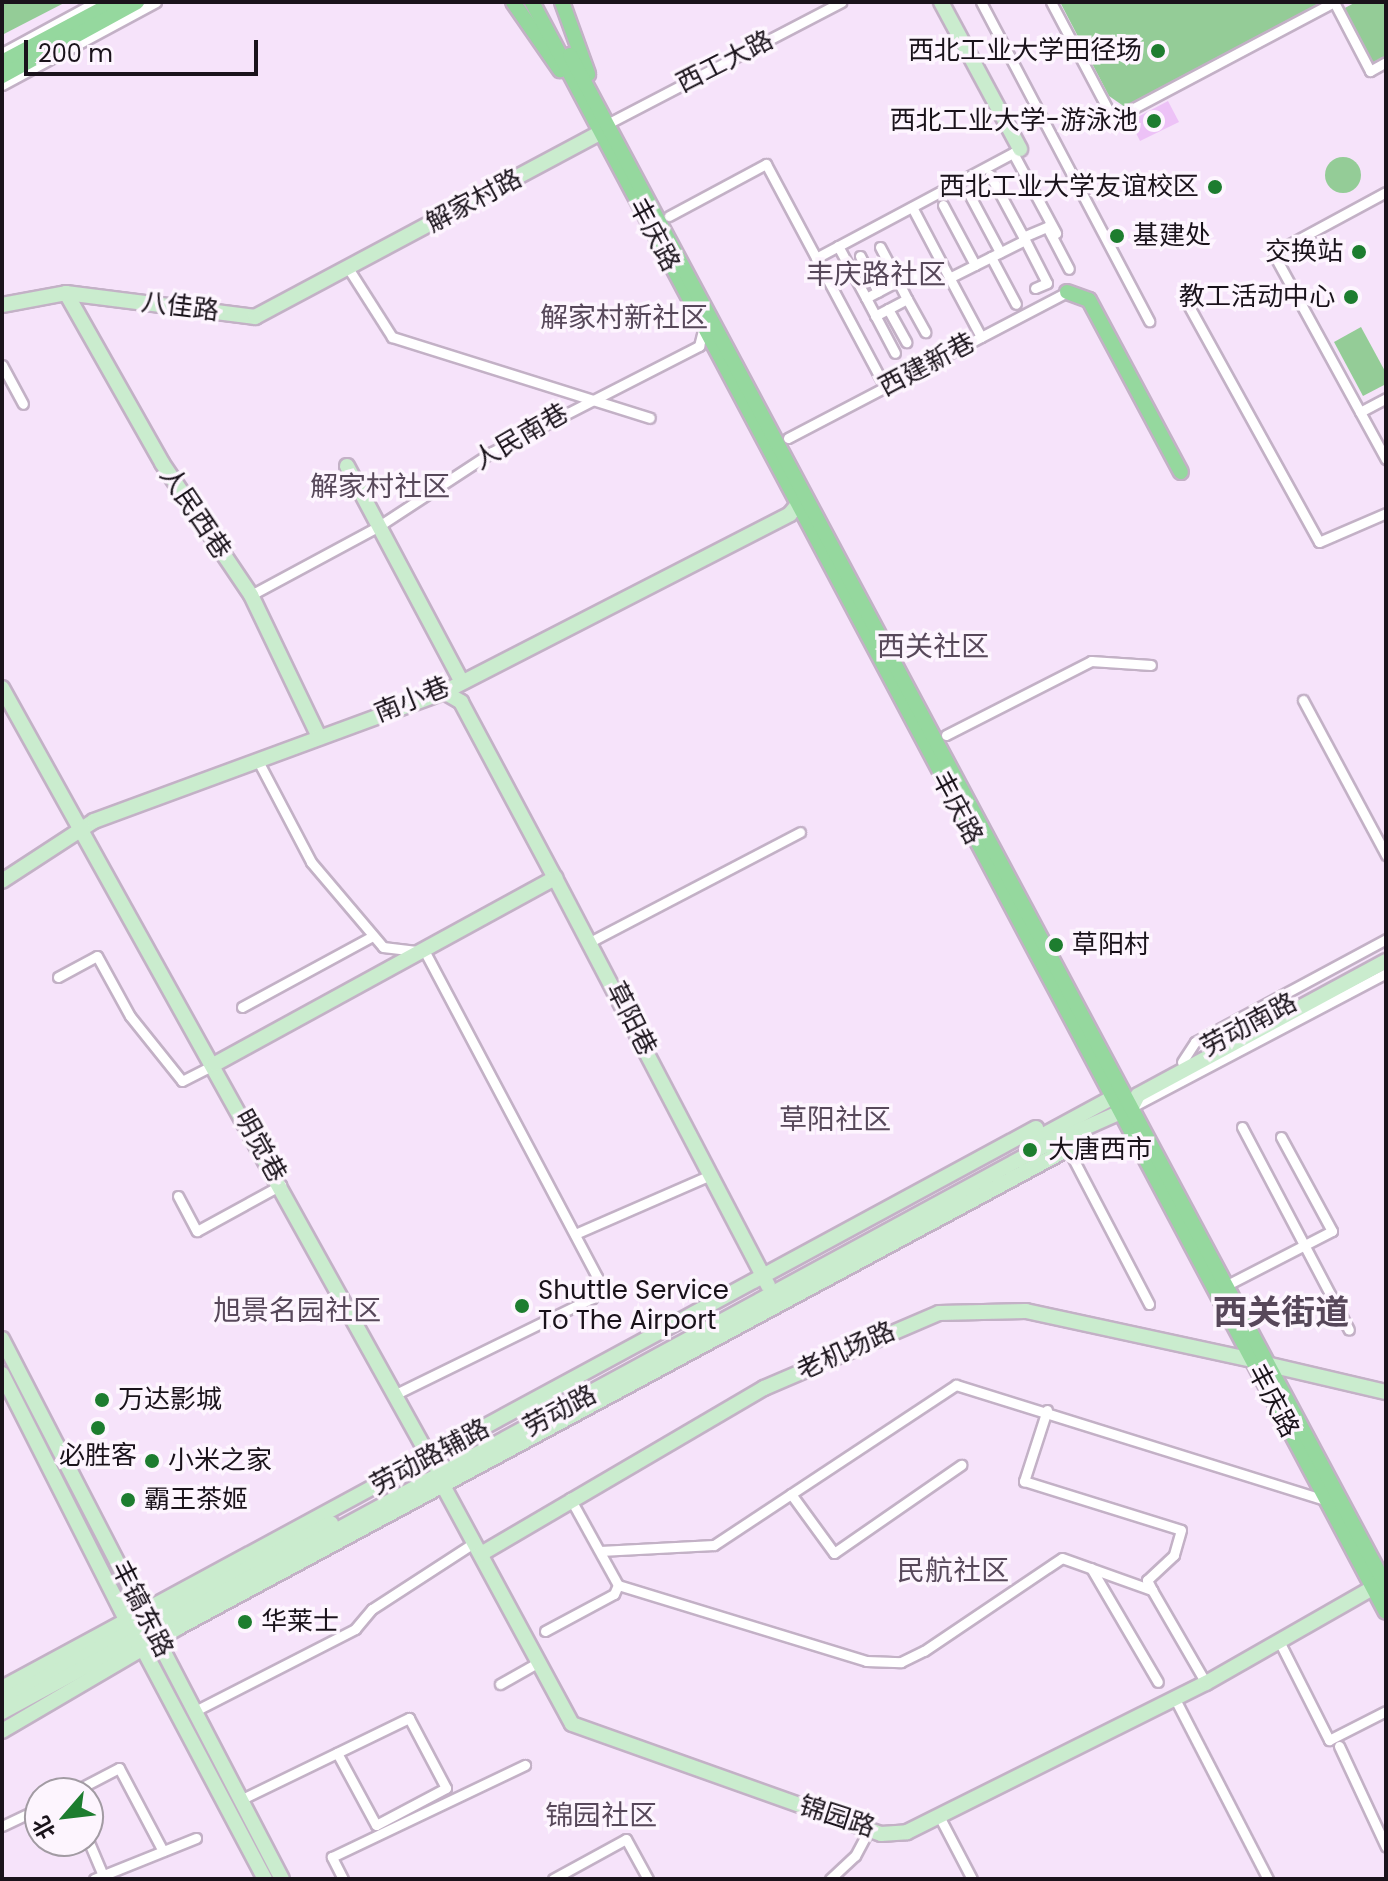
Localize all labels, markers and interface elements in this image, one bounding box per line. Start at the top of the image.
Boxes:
scale bar [28,24,262,74]
street label: 西工大路 [672,24,778,100]
place label: 西北工业大学田径场 [908,35,1142,67]
text: 200 m [38,37,113,70]
marker: 西北工业大学田径场 [1149,42,1167,60]
place label: 西北工业大学-游泳池 [890,105,1138,137]
marker: 西北工业大学-游泳池 [1145,112,1163,130]
street label: 解家村路 [421,163,527,239]
place label: 西北工业大学友谊校区 [939,171,1199,203]
marker: 西北工业大学友谊校区 [1206,178,1224,196]
street label: 丰庆路 [622,193,686,277]
place label: 基建处 [1133,220,1211,252]
marker: 基建处 [1108,227,1126,245]
place label: 交换站 [1265,236,1343,268]
marker: 交换站 [1350,243,1368,261]
district label: 丰庆路社区 [806,258,946,292]
place label: 教工活动中心 [1179,281,1335,313]
street label: 八佳路 [139,287,221,327]
marker: 教工活动中心 [1342,288,1360,306]
district label: 解家村新社区 [540,301,708,335]
street label: 西建新巷 [874,327,980,403]
street label: 人民南巷 [468,397,574,477]
street label: 人民西巷 [153,461,237,565]
district label: 解家村社区 [310,470,450,504]
district label: 西关社区 [877,630,989,664]
street label: 南小巷 [370,671,454,729]
street label: 丰庆路 [925,766,989,850]
place label: 草阳村 [1072,929,1150,961]
marker: 草阳村 [1047,936,1065,954]
street label: 草阳巷 [599,977,663,1061]
street label: 劳动南路 [1196,987,1302,1063]
district label: 草阳社区 [779,1103,891,1137]
street label: 明觉巷 [227,1104,293,1188]
place label: 大唐西市 [1048,1134,1152,1166]
marker: 大唐西市 [1019,1139,1041,1161]
place label: Shuttle Service To The Airport [538,1275,729,1336]
district label: 西关街道 [1213,1293,1349,1333]
district label: 旭景名园社区 [213,1294,381,1328]
marker: Shuttle Service To The Airport [513,1297,531,1315]
street label: 老机场路 [792,1316,900,1386]
street label: 丰庆路 [1241,1359,1305,1443]
street label: 劳动路 [518,1379,602,1443]
place label: 万达影城 [118,1384,222,1416]
marker: 万达影城 [93,1391,111,1409]
street label: 劳动路辅路 [365,1413,495,1501]
marker: 必胜客 [89,1419,107,1437]
place label: 必胜客 [59,1440,137,1472]
place label: 小米之家 [168,1445,272,1477]
marker: 小米之家 [143,1452,161,1470]
place label: 霸王茶姬 [144,1484,248,1516]
marker: 霸王茶姬 [119,1491,137,1509]
district label: 民航社区 [897,1554,1009,1588]
street label: 丰镐东路 [104,1556,180,1662]
place label: 华莱士 [261,1606,339,1638]
marker: 华莱士 [236,1613,254,1631]
north arrow [24,1777,104,1857]
street label: 锦园路 [795,1790,879,1844]
district label: 锦园社区 [545,1799,657,1833]
text: 北 [25,1811,63,1845]

